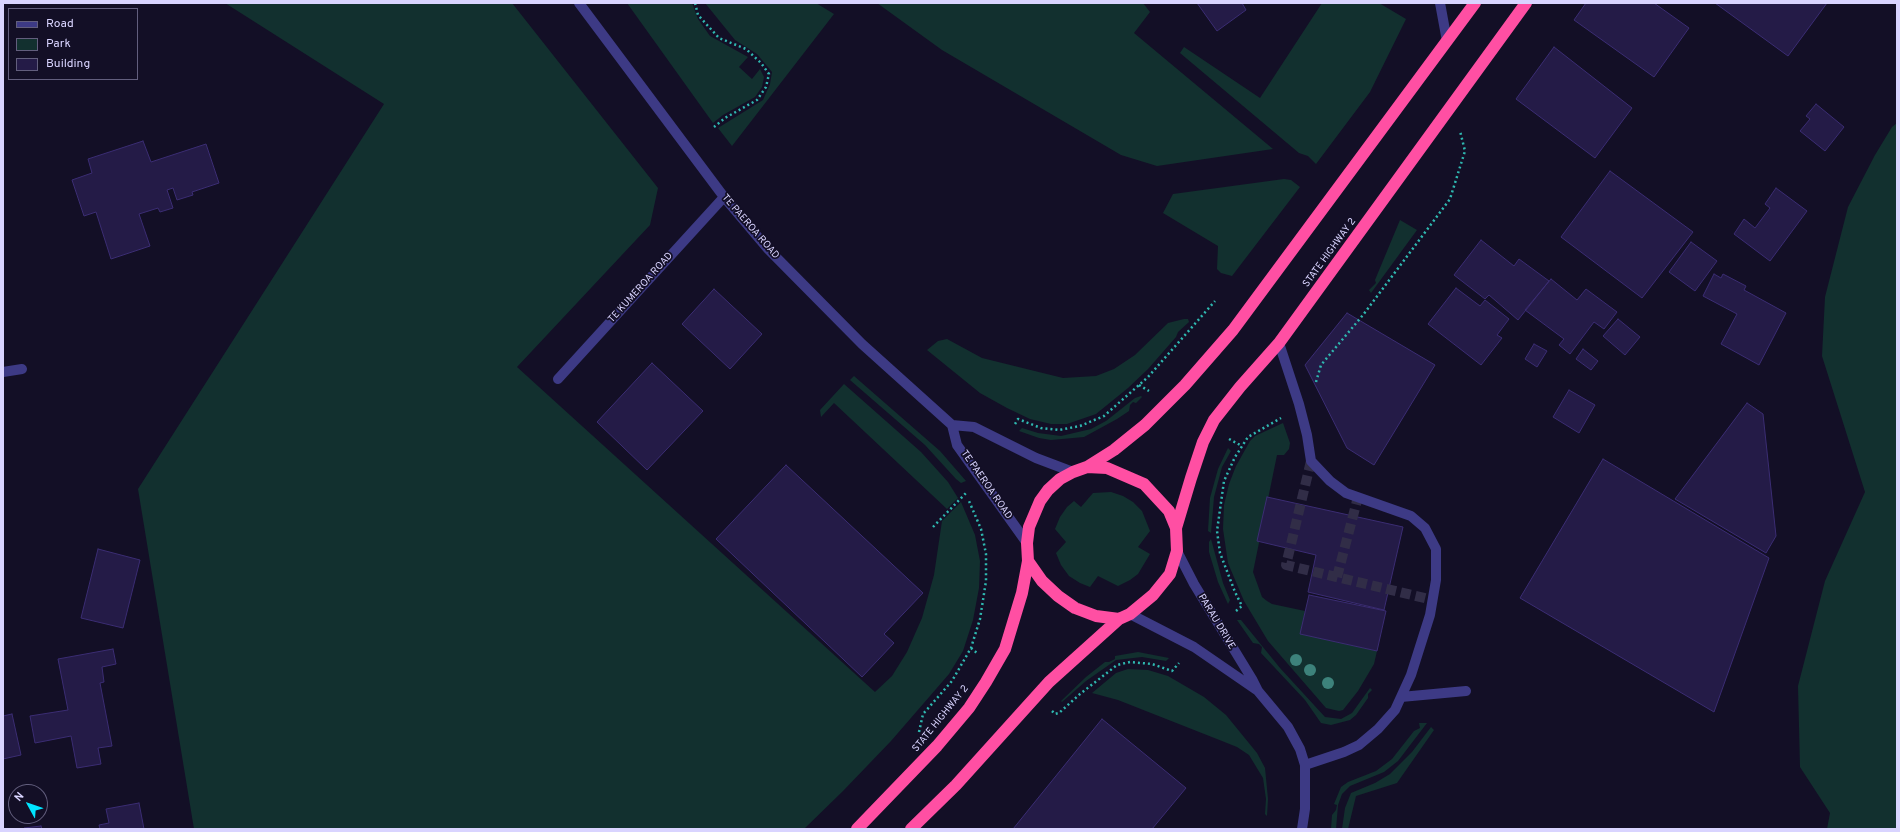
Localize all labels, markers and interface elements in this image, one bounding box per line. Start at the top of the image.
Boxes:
legend [8,8,138,80]
text: Road [46,16,74,32]
text: Park [46,36,71,52]
text: Building [46,56,90,72]
street label: TE PAEROA ROAD [719,192,781,262]
street label: STATE HIGHWAY 2 [1301,216,1359,290]
street label: TE KUMEROA ROAD [606,250,676,326]
street label: TE PAEROA ROAD [958,448,1014,522]
street label: PARAU DRIVE [1195,592,1237,652]
street label: STATE HIGHWAY 2 [910,683,972,755]
north arrow [8,784,48,824]
text: N [12,789,27,804]

